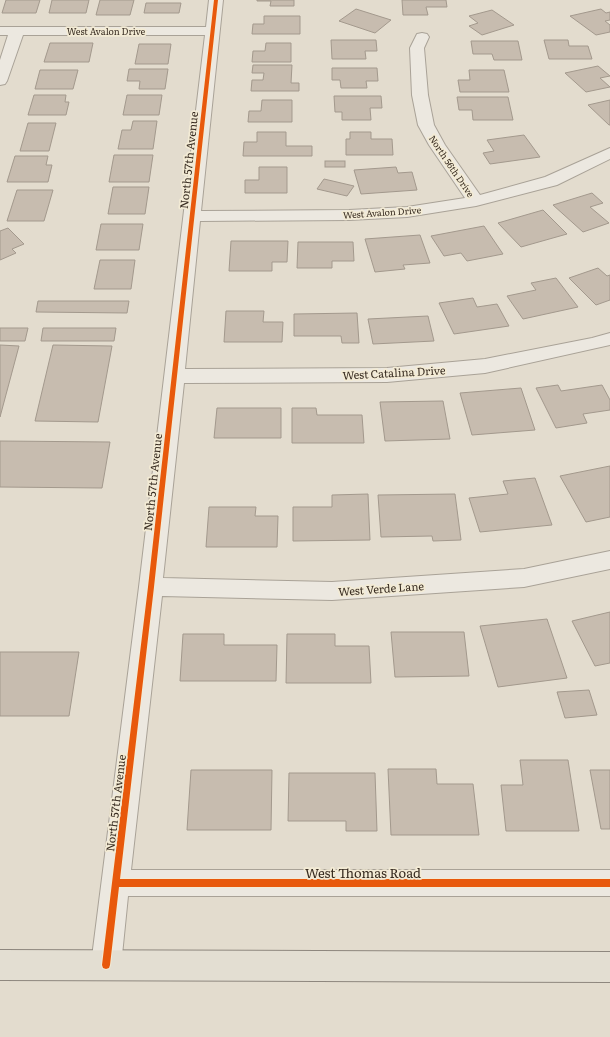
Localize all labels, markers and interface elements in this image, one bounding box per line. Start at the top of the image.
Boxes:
street label: West Avalon Drive [67,24,145,38]
street label: North 57th Avenue [175,110,201,209]
street label: North 56th Drive [426,132,478,200]
street label: West Avalon Drive [342,202,422,222]
street label: West Catalina Drive [342,361,446,383]
street label: North 57th Avenue [139,432,165,531]
street label: West Verde Lane [338,577,425,599]
street label: North 57th Avenue [101,753,129,852]
street label: West Thomas Road [305,863,421,882]

